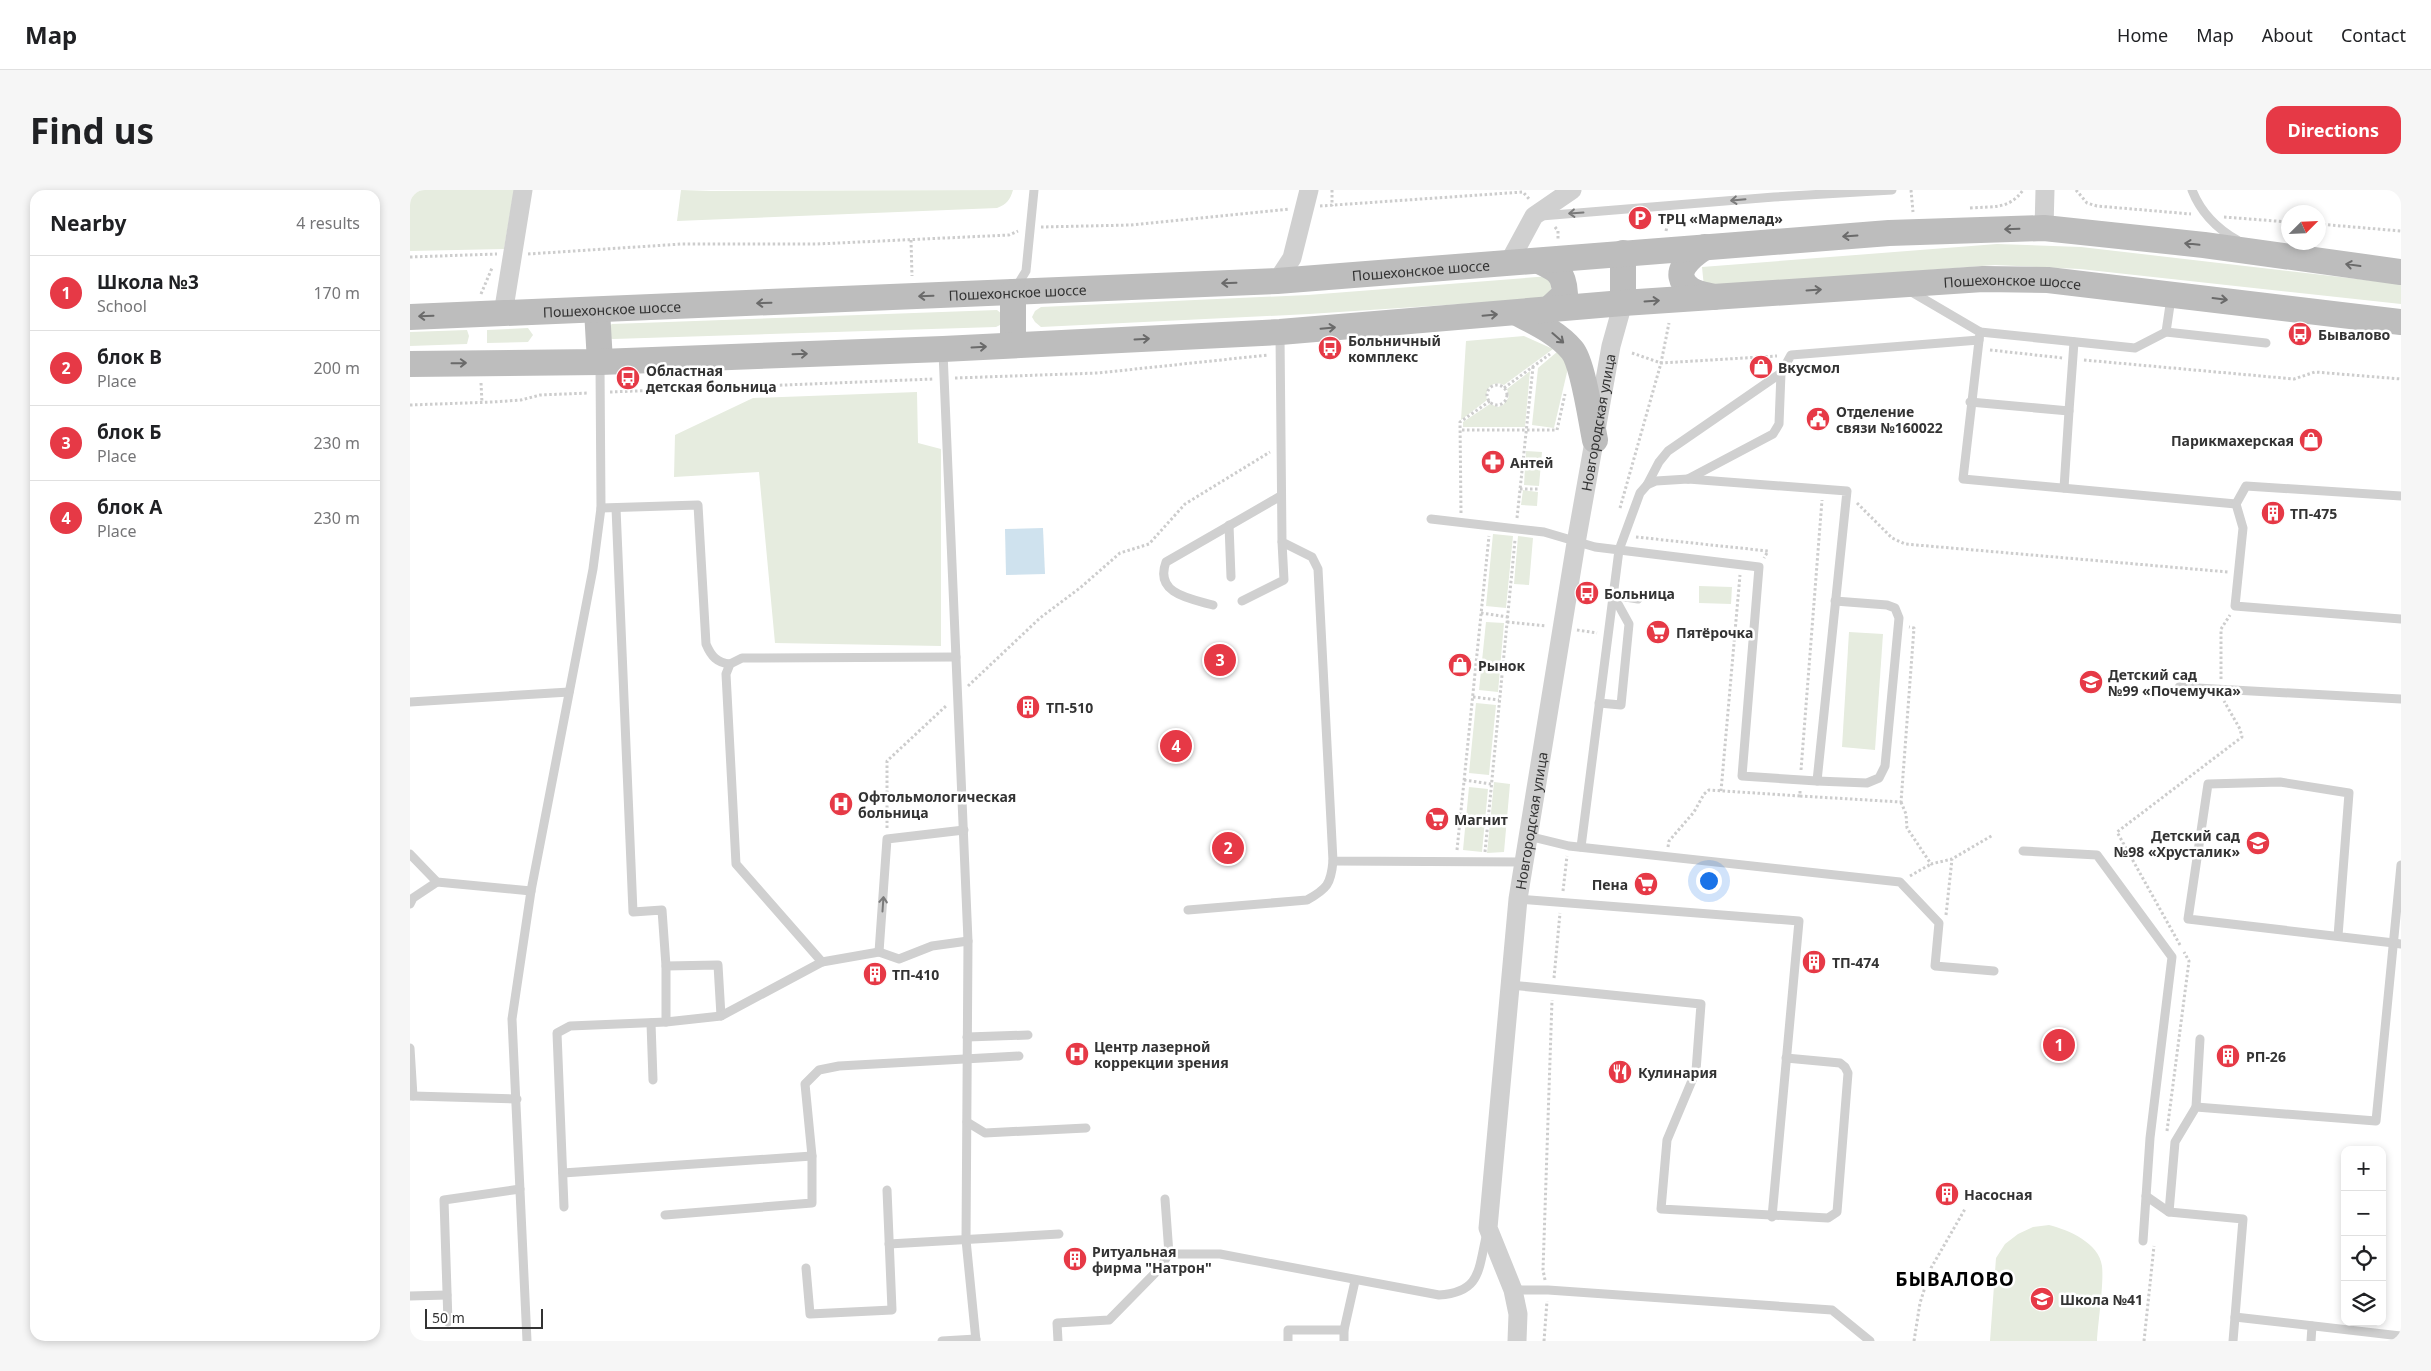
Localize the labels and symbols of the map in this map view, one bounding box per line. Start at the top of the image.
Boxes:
one-way arrow [1731,195,1747,204]
parking icon: ТРЦ «Мармелад» [1627,205,1653,231]
north arrow [2281,205,2326,250]
one-way arrow [1569,208,1585,218]
place label: ТРЦ «Мармелад» [1658,209,1783,228]
one-way arrow [2005,225,2021,234]
one-way arrow [1842,231,1858,241]
one-way arrow [2184,239,2200,249]
street label: Пошехонское шоссе [1351,255,1491,285]
one-way arrow [2345,260,2361,270]
street label: Пошехонское шоссе [1943,269,2083,293]
street label: Пошехонское шоссе [948,279,1087,304]
one-way arrow [1221,279,1237,288]
one-way arrow [1806,286,1822,295]
one-way arrow [919,291,935,301]
one-way arrow [2212,294,2228,304]
street label: Пошехонское шоссе [542,296,682,321]
one-way arrow [1644,297,1660,306]
one-way arrow [756,298,772,307]
one-way arrow [418,311,434,321]
one-way arrow [1482,311,1498,320]
bus stop icon: Бывалово [2287,321,2313,347]
one-way arrow [1320,323,1336,333]
place label: Бывалово [2318,325,2390,344]
place label: Больничный комплекс [1348,331,1441,366]
one-way arrow [1552,333,1565,344]
one-way arrow [1133,334,1149,343]
bus stop icon: Больничный комплекс [1317,335,1343,361]
one-way arrow [971,342,987,351]
one-way arrow [791,349,807,359]
street label: Новгородская улица [1576,352,1619,493]
shop icon: Вкусмол [1748,354,1774,380]
place label: Вкусмол [1778,358,1840,377]
one-way arrow [450,359,466,368]
place label: Областная детская больница [646,361,777,396]
bus stop icon: Областная детская больница [615,365,641,391]
place label: Отделение связи №160022 [1836,402,1943,437]
public building icon: Отделение связи №160022 [1805,406,1831,432]
shop icon: Парикмахерская [2298,427,2324,453]
place label: Парикмахерская [2171,431,2294,450]
pharmacy icon: Антей [1480,449,1506,475]
place label: Антей [1510,453,1553,472]
building icon: ТП-475 [2260,500,2286,526]
place label: ТП-475 [2290,504,2337,523]
bus stop icon: Больница [1574,580,1600,606]
place label: Больница [1604,584,1675,603]
supermarket icon: Пятёрочка [1645,619,1671,645]
place label: Пятёрочка [1676,623,1753,642]
pin: 3 [1204,641,1236,679]
shop icon: Рынок [1447,652,1473,678]
place label: Рынок [1478,656,1526,675]
place label: Детский сад №99 «Почемучка» [2108,665,2241,700]
school or university icon: Детский сад №99 «Почемучка» [2078,669,2104,695]
building icon: ТП-510 [1015,694,1041,720]
place label: ТП-510 [1046,698,1093,717]
pin: 4 [1160,727,1192,765]
street label: Новгородская улица [1510,750,1551,891]
place label: Офтольмологическая больница [858,787,1016,822]
hospital icon: Офтольмологическая больница [828,791,854,817]
supermarket icon: Магнит [1424,806,1450,832]
place label: Магнит [1454,810,1508,829]
place label: Детский сад №98 «Хрусталик» [2114,826,2240,861]
pin: 2 [1212,829,1244,867]
school or university icon: Детский сад №98 «Хрусталик» [2245,830,2271,856]
your location [1696,868,1722,894]
supermarket icon: Пена [1633,871,1659,897]
place label: Пена [1592,875,1628,894]
one-way arrow [878,896,887,912]
building icon: ТП-474 [1801,949,1827,975]
place label: ТП-474 [1832,953,1879,972]
building icon: ТП-410 [862,961,888,987]
place label: ТП-410 [892,965,939,984]
pin: 1 [2043,1026,2075,1064]
place label: Центр лазерной коррекции зрения [1094,1037,1229,1072]
hospital icon: Центр лазерной коррекции зрения [1064,1041,1090,1067]
building icon: РП-26 [2215,1043,2241,1069]
place label: РП-26 [2246,1047,2286,1066]
restaurant icon: Кулинария [1607,1059,1633,1085]
place label: Кулинария [1638,1063,1717,1082]
building icon: Насосная [1934,1181,1960,1207]
place label: Насосная [1964,1185,2032,1204]
place label: Ритуальная фирма "Натрон" [1092,1242,1212,1277]
building icon: Ритуальная фирма "Натрон" [1062,1246,1088,1272]
district label: БЫВАЛОВО [1895,1266,2015,1292]
school or university icon: Школа №41 [2029,1286,2055,1312]
place label: Школа №41 [2060,1290,2143,1309]
scale bar [425,1306,542,1329]

